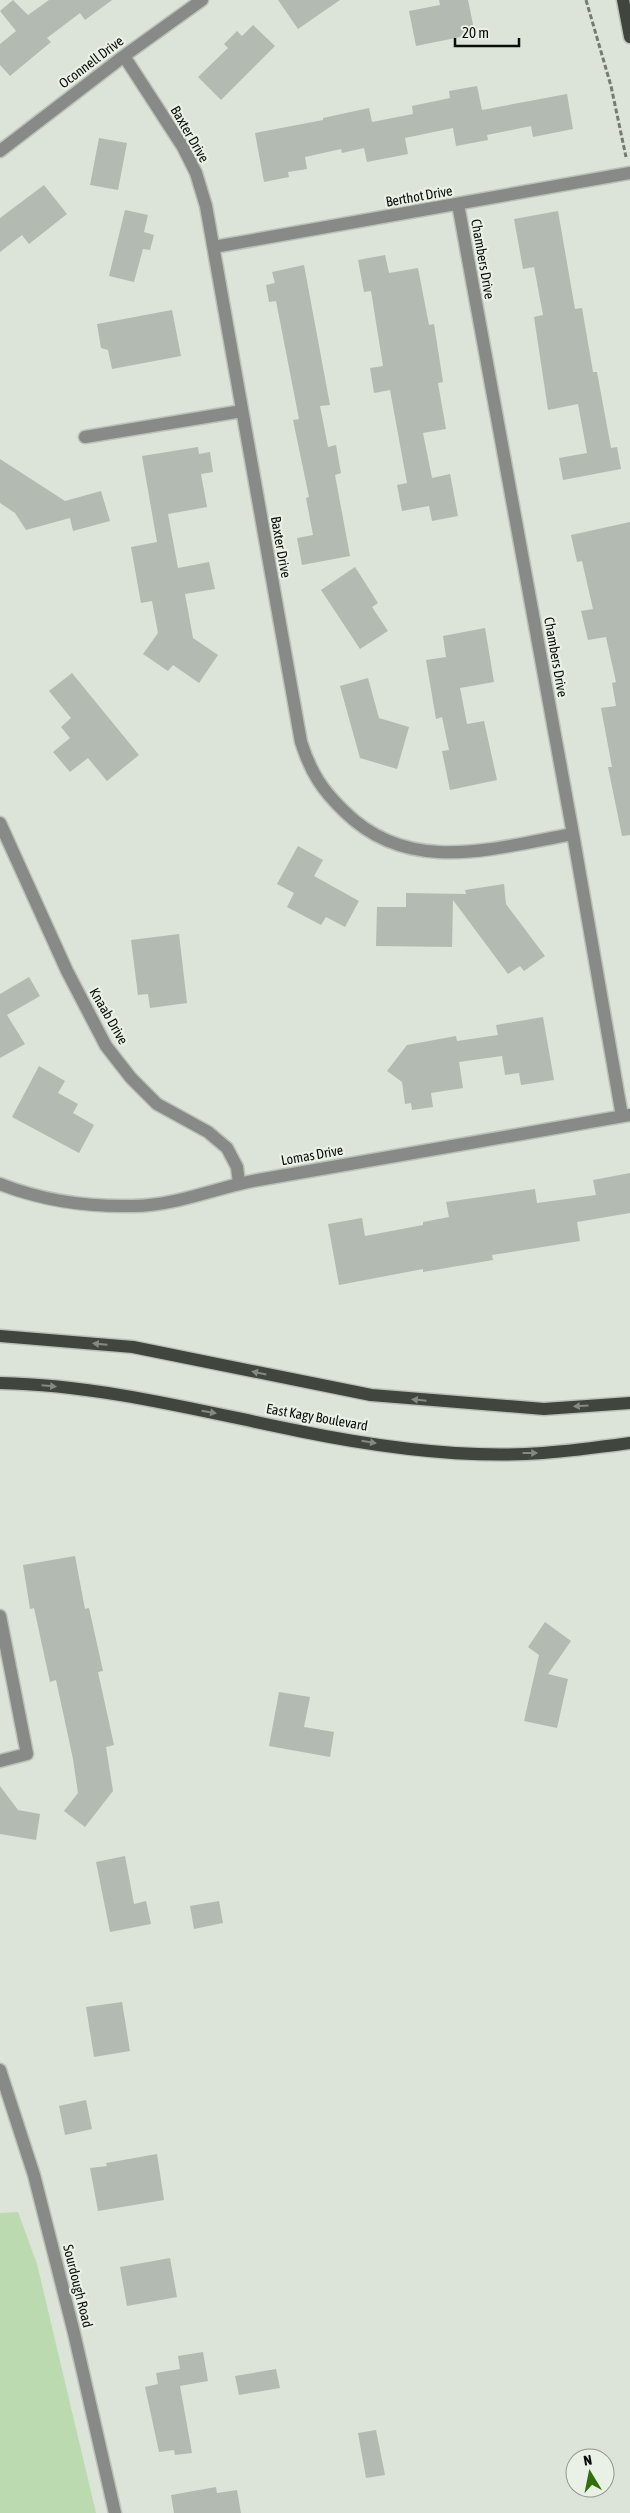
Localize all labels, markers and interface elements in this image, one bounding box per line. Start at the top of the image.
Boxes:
scale bar [455,15,519,47]
text: 20 m [462,24,489,41]
street label: Oconnell Drive [56,33,126,91]
street label: Baxter Drive [168,103,212,165]
street label: Berthot Drive [384,182,454,210]
street label: Chambers Drive [468,218,498,300]
street label: Baxter Drive [268,515,294,579]
street label: Chambers Drive [541,616,571,698]
street label: Knaab Drive [86,985,132,1047]
street label: Lomas Drive [280,1142,344,1168]
one-way arrow [91,1340,107,1348]
one-way arrow [251,1368,267,1376]
one-way arrow [41,1382,57,1390]
one-way arrow [411,1396,427,1404]
street label: East Kagy Boulevard [265,1400,369,1434]
one-way arrow [573,1403,589,1411]
one-way arrow [201,1408,217,1416]
one-way arrow [361,1438,377,1446]
one-way arrow [523,1449,539,1457]
street label: Sourdough Road [60,2243,96,2329]
north arrow [565,2448,615,2498]
text: N [582,2452,593,2469]

